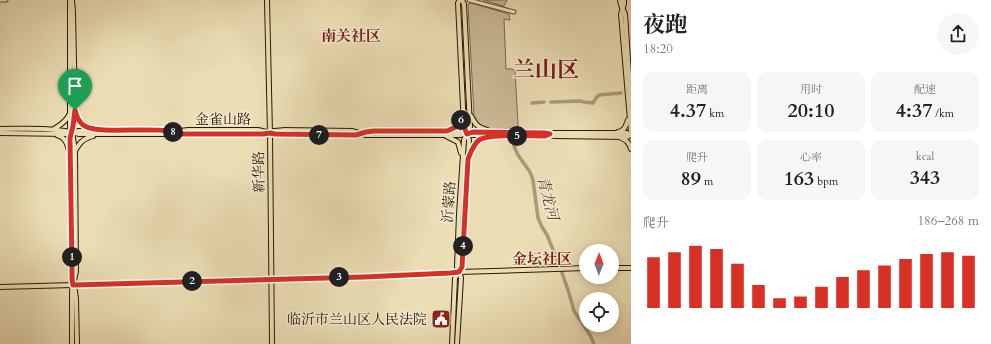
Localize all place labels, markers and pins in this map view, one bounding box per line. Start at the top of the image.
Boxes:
pin [58,69,92,110]
pin: 6 [451,110,471,130]
pin: 8 [163,122,183,142]
pin: 7 [309,125,329,145]
pin: 5 [507,126,527,146]
pin: 4 [453,236,473,256]
pin: 1 [62,247,82,267]
pin: 3 [329,267,349,287]
pin: 2 [182,271,202,291]
public building icon: 临沂市兰山区人民法院 [430,308,452,330]
place label: 临沂市兰山区人民法院 [287,310,427,329]

